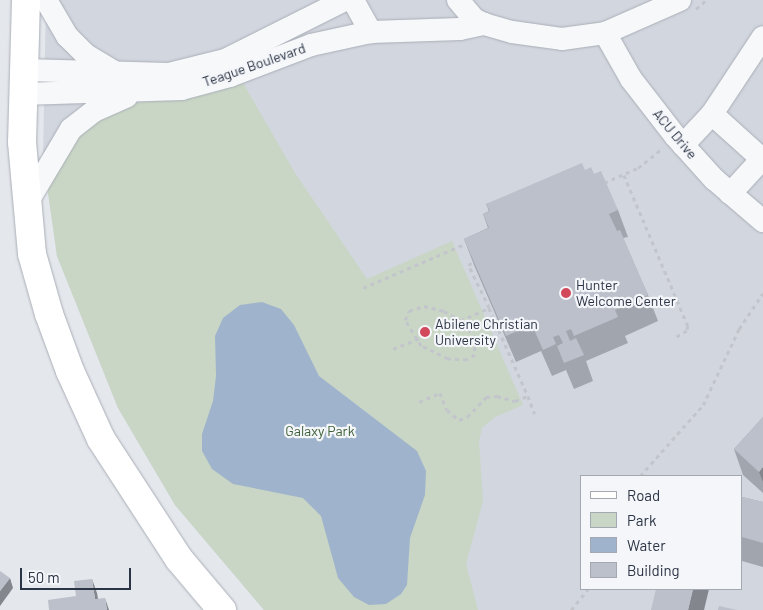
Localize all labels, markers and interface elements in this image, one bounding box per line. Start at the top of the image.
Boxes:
street label: Teague Boulevard [200,40,308,90]
street label: ACU Drive [649,106,701,162]
place label: Hunter Welcome Center [576,277,676,310]
marker: Hunter Welcome Center [560,287,572,299]
place label: Abilene Christian University [435,316,538,348]
marker: Abilene Christian University [419,326,431,338]
park label: Galaxy Park [285,423,355,439]
legend [580,475,743,590]
text: Road [627,486,660,504]
text: Park [627,511,656,529]
text: Water [627,536,666,554]
scale bar [22,558,134,590]
text: Building [627,561,680,579]
text: 50 m [28,568,60,586]

